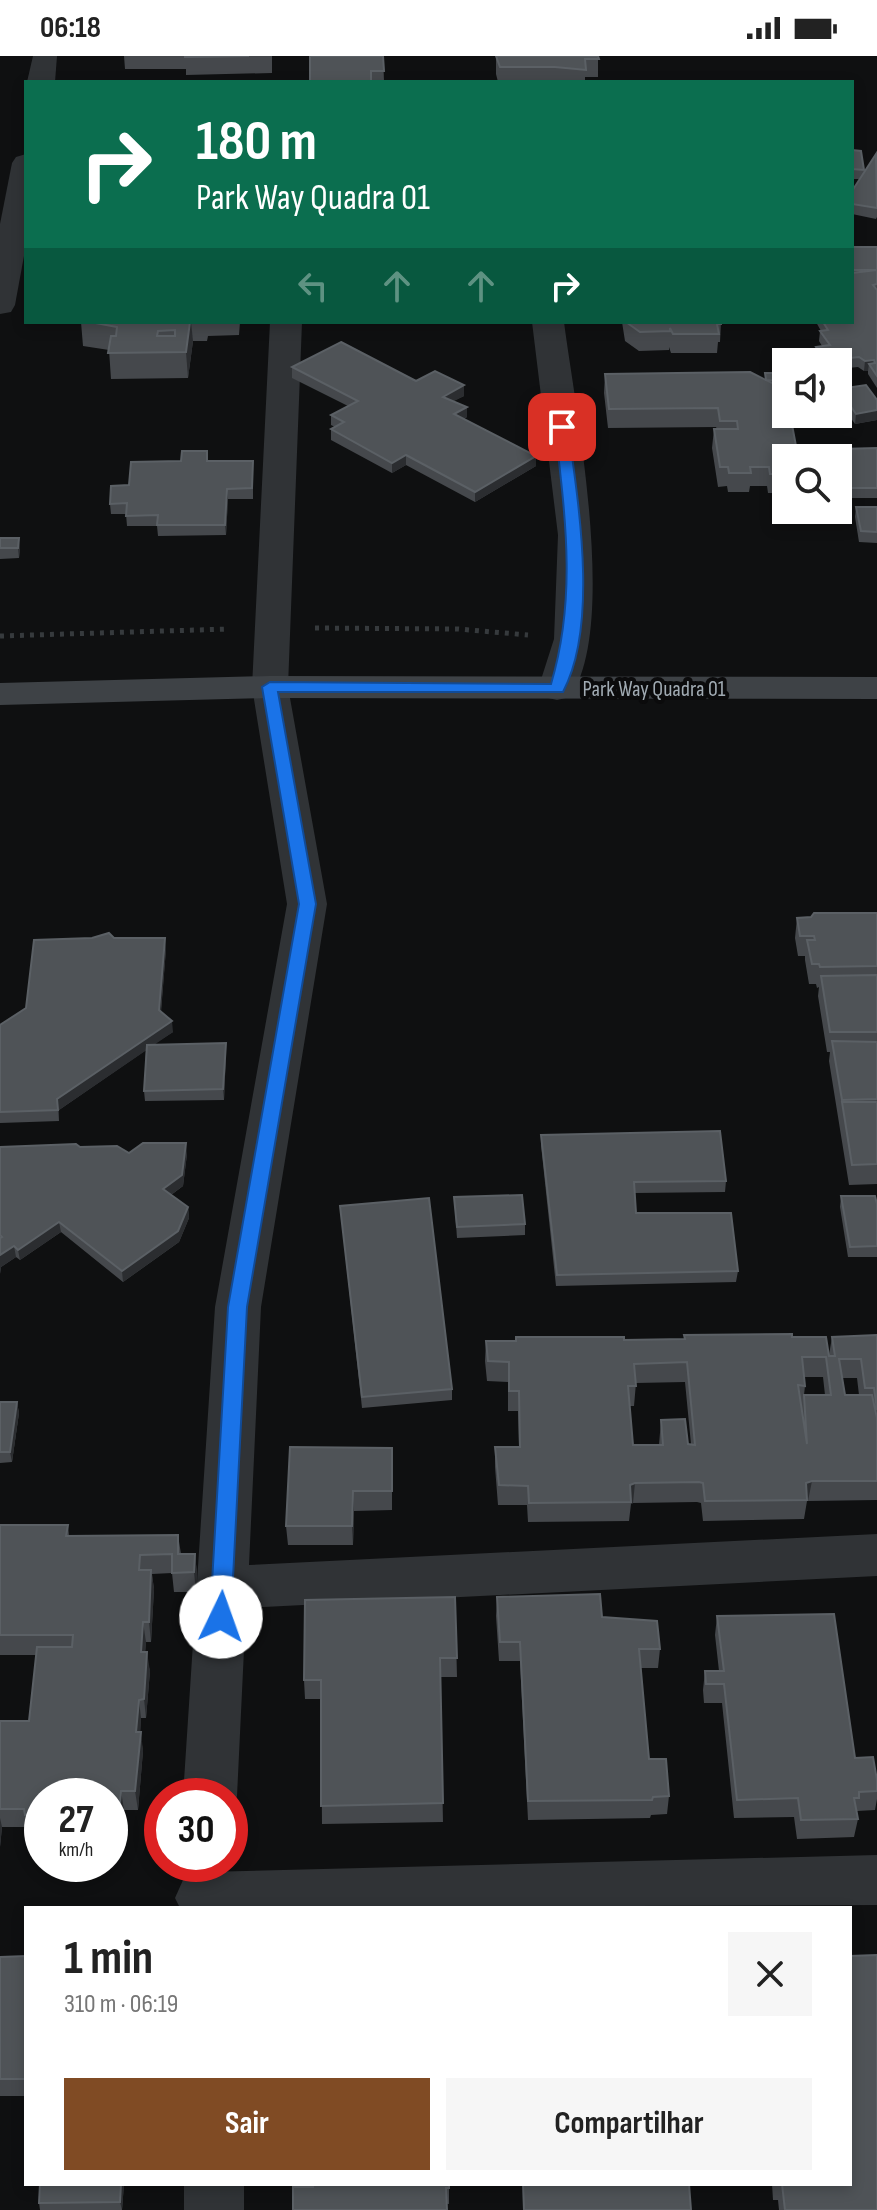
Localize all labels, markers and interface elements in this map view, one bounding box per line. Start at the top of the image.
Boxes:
text: 06:18 [40,10,101,46]
text: 180 m [196,109,317,176]
icon: right [64,112,168,216]
text: Park Way Quadra 01 [196,177,430,220]
icon: left [291,264,335,308]
icon: ahead [375,264,419,308]
icon: ahead [459,264,503,308]
icon: right [543,264,587,308]
map controls [772,348,852,524]
button: sound [772,348,852,428]
pin [528,393,596,461]
icon: arrive [540,405,584,449]
button: search [772,444,852,524]
street label: Park Way Quadra 01 [583,676,726,703]
position arrow [179,1575,263,1659]
speed limit sign: 30 [144,1778,248,1882]
text: 27 [59,1796,93,1844]
text: km/h [59,1838,93,1862]
text: 1 min [64,1930,153,1987]
button: close [728,1932,812,2016]
text: 310 m · 06:19 [64,1989,178,2020]
button: Sair [64,2078,430,2170]
button: Compartilhar [446,2078,812,2170]

